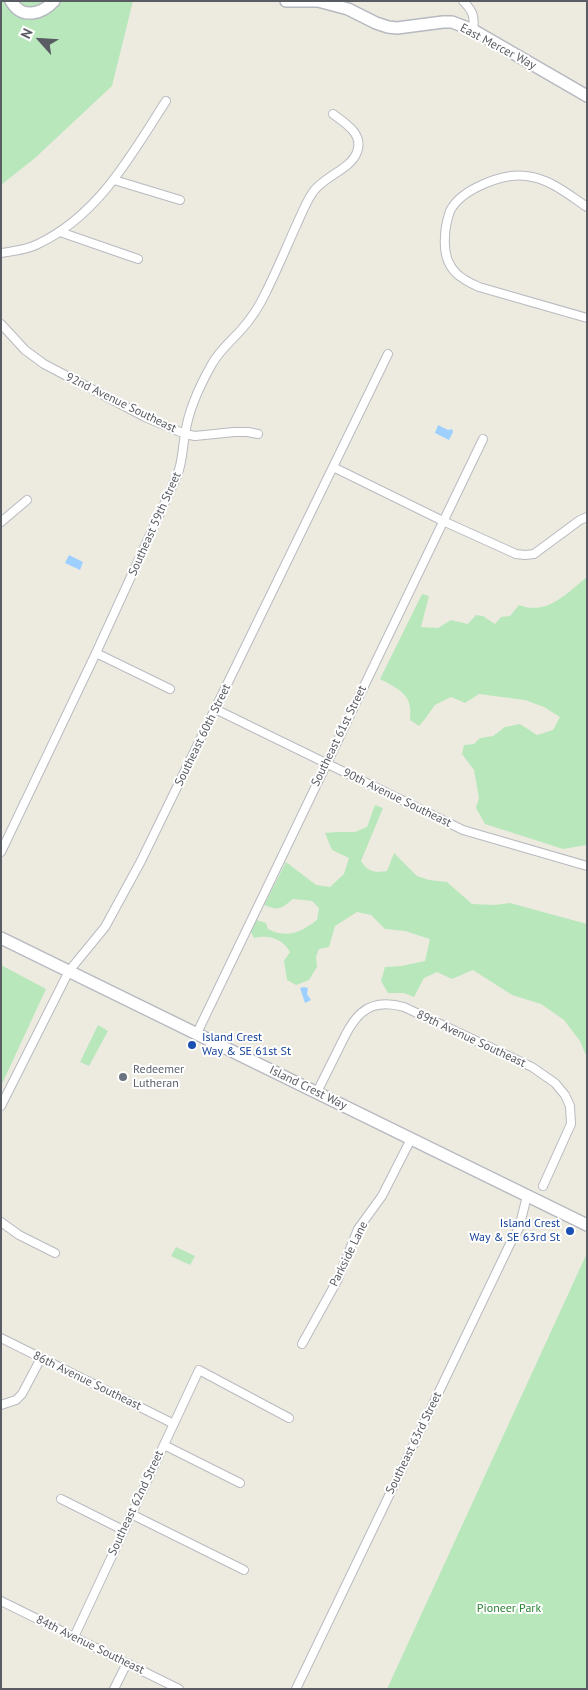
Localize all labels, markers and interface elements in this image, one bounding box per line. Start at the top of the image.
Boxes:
north arrow [15,15,65,65]
street label: East Mercer Way [458,21,538,73]
text: N [16,25,37,42]
street label: 92nd Avenue Southeast [63,370,179,436]
street label: Southeast 59th Street [126,470,184,578]
street label: Southeast 60th Street [172,682,234,788]
street label: Southeast 61st Street [308,683,370,789]
street label: 90th Avenue Southeast [341,766,453,830]
street label: 89th Avenue Southeast [414,1007,528,1071]
place label: Island Crest Way & SE 61st St [202,1031,291,1059]
marker: Island Crest Way & SE 61st St [186,1039,198,1051]
place label: Redeemer Lutheran [133,1063,184,1091]
street label: Island Crest Way [267,1063,349,1113]
marker: Redeemer Lutheran [117,1071,129,1083]
place label: Island Crest Way & SE 63rd St [470,1217,560,1245]
street label: Parkside Lane [327,1219,371,1289]
marker: Island Crest Way & SE 63rd St [564,1225,576,1237]
street label: 86th Avenue Southeast [31,1349,143,1413]
street label: Southeast 63rd Street [383,1390,445,1496]
street label: Southeast 62nd Street [105,1448,167,1558]
park label: Pioneer Park [477,1602,541,1616]
street label: 84th Avenue Southeast [34,1613,146,1677]

